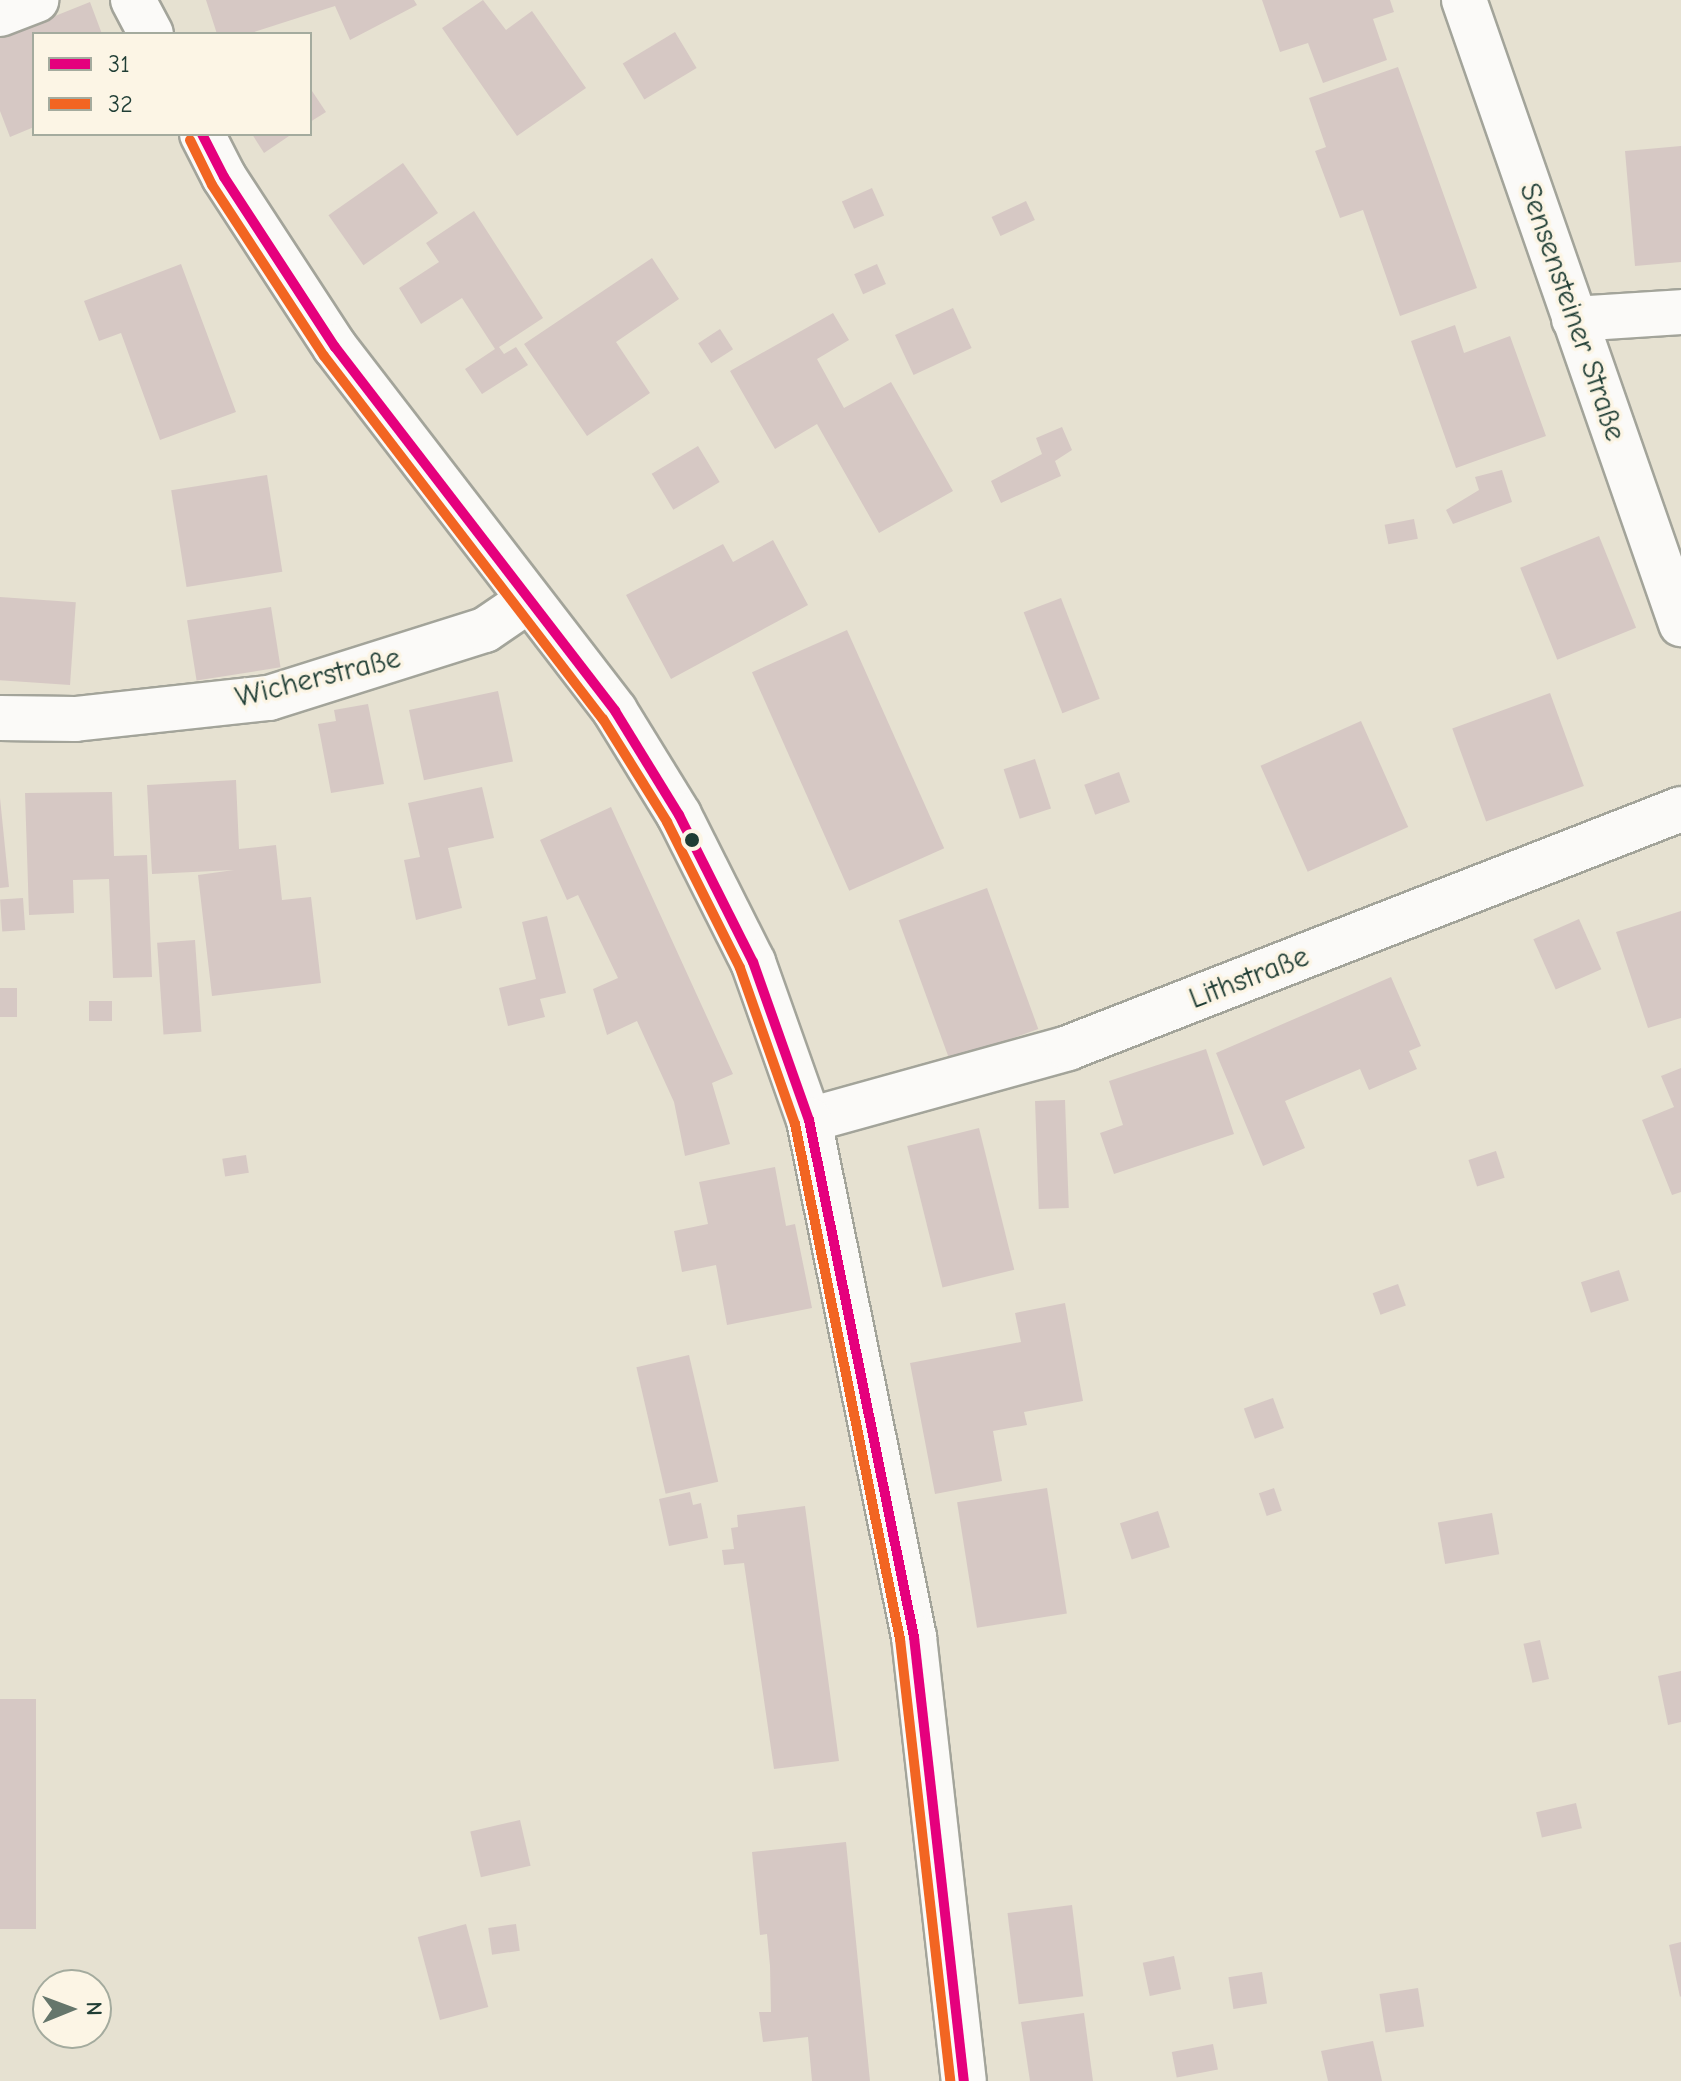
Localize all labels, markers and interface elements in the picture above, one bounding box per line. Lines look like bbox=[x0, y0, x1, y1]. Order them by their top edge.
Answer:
legend bbox=[32, 32, 312, 136]
text: 31 bbox=[108, 50, 130, 78]
text: 32 bbox=[108, 90, 133, 118]
street label: Sensensteiner Straße bbox=[1511, 178, 1633, 446]
street label: Wicherstraße bbox=[232, 640, 404, 716]
unlabelled marker bbox=[684, 832, 700, 848]
street label: Lithstraße bbox=[1184, 939, 1314, 1017]
north arrow bbox=[32, 1969, 112, 2049]
text: N bbox=[81, 2001, 107, 2016]

